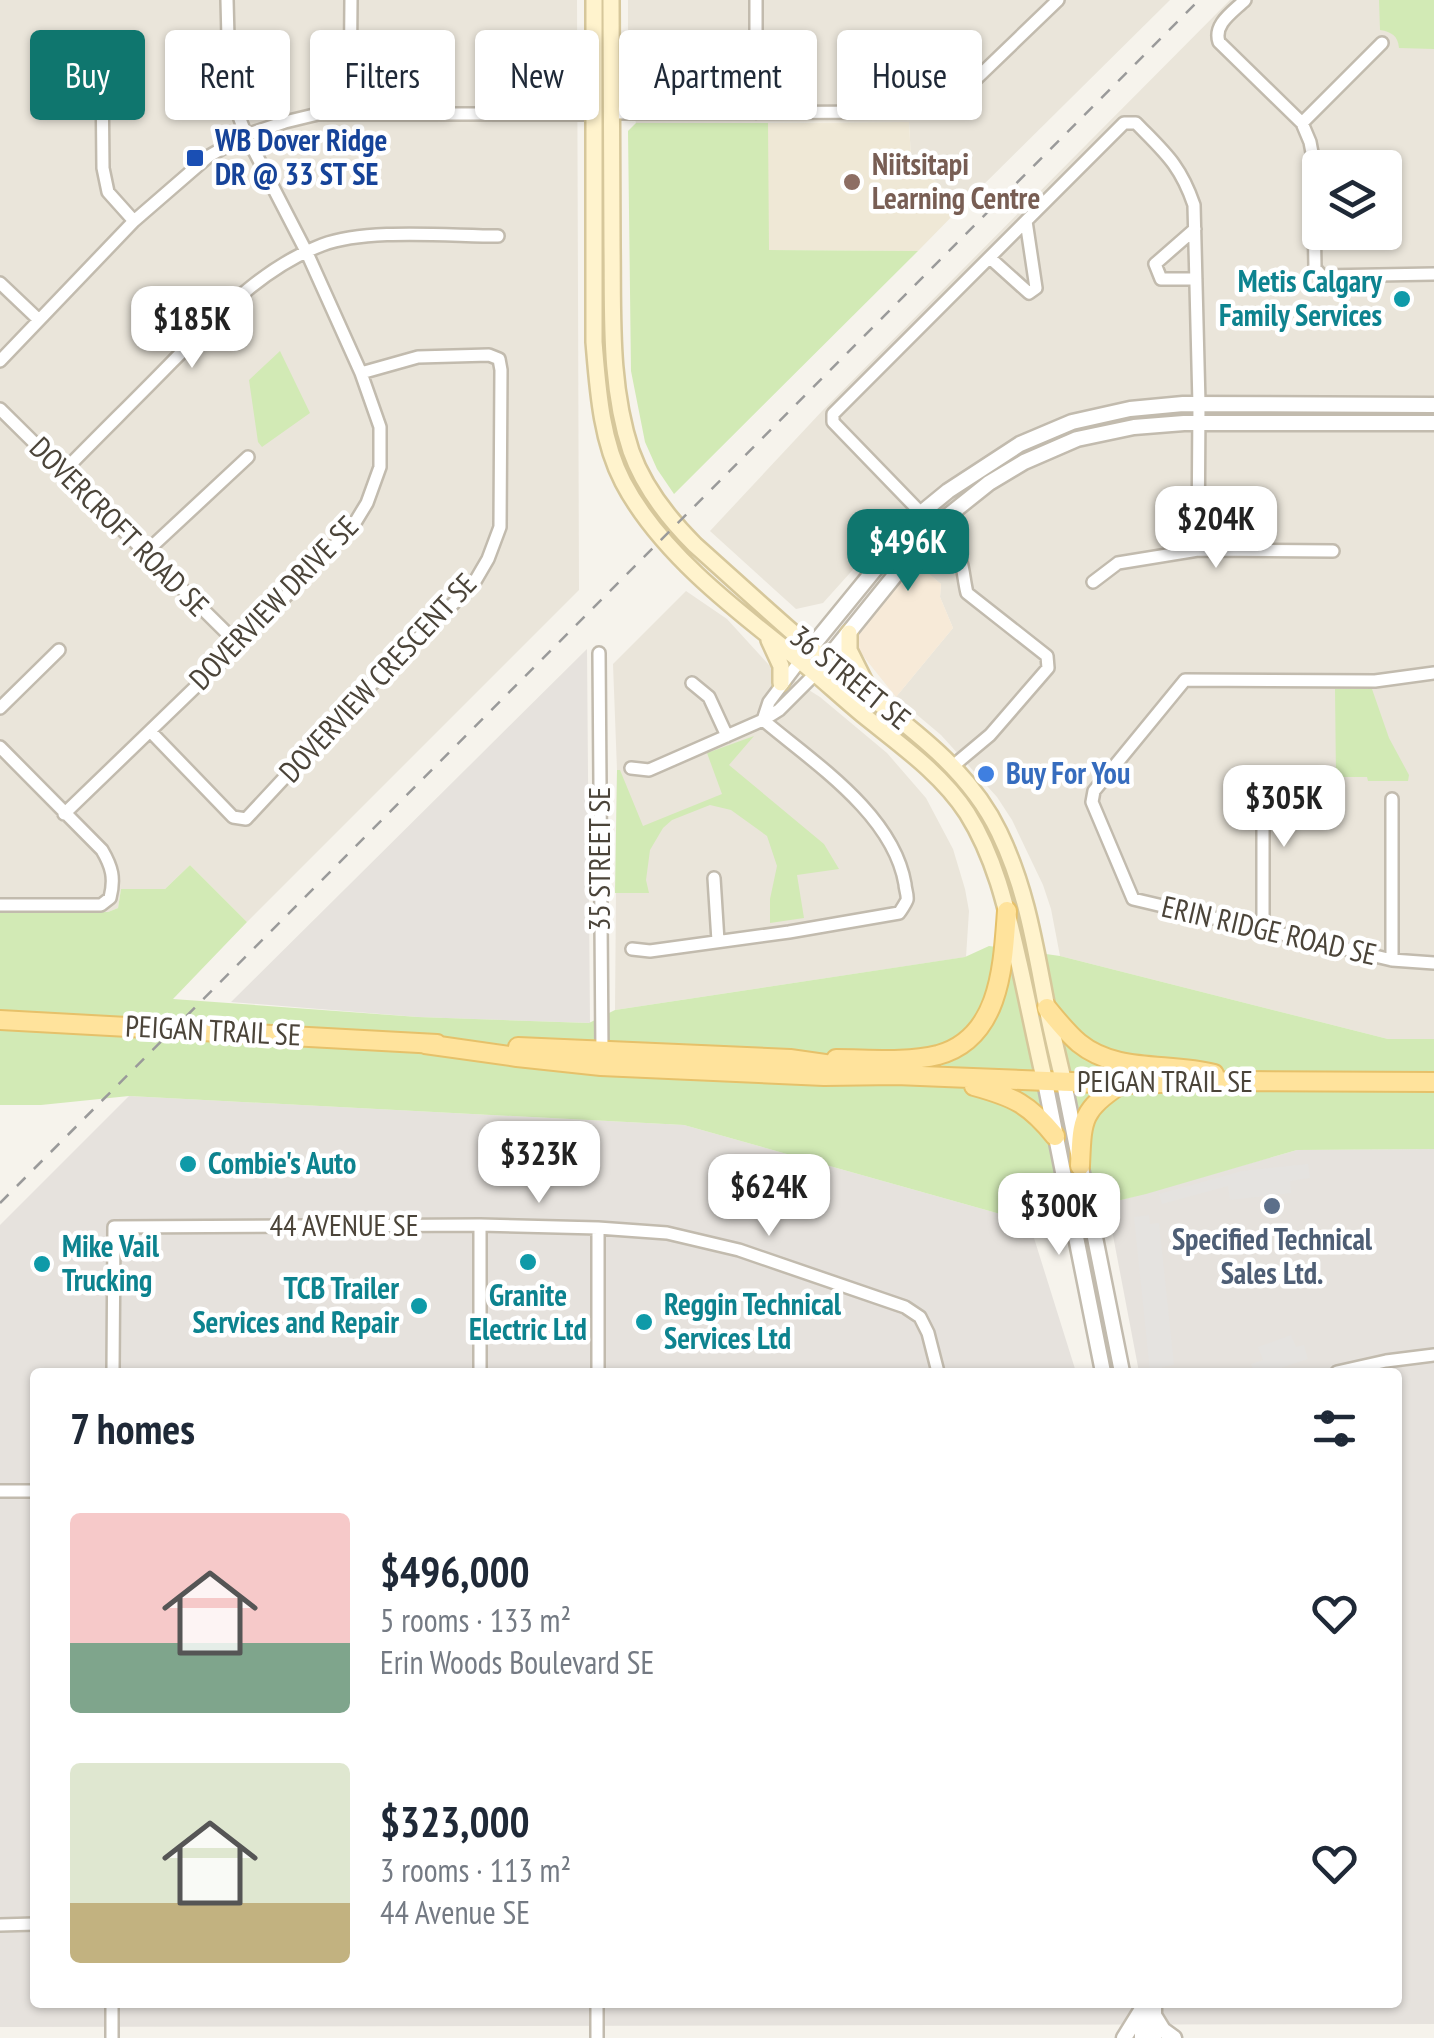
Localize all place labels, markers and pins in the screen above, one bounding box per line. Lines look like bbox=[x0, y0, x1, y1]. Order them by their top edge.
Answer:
place label: WB Dover Ridge DR @ 33 ST SE bbox=[214, 120, 387, 193]
place label: Niitsitapi Learning Centre bbox=[872, 144, 1040, 217]
marker: WB Dover Ridge DR @ 33 ST SE bbox=[184, 147, 206, 169]
marker: Niitsitapi Learning Centre bbox=[841, 171, 863, 193]
place label: Metis Calgary Family Services bbox=[1219, 261, 1383, 334]
pin: $185K bbox=[122, 286, 262, 371]
marker: Metis Calgary Family Services bbox=[1391, 288, 1413, 310]
pin: $204K bbox=[1146, 486, 1286, 571]
pin: $496K bbox=[838, 509, 978, 594]
place label: Buy For You bbox=[1006, 753, 1130, 792]
marker: Buy For You bbox=[975, 763, 997, 785]
pin: $305K bbox=[1214, 765, 1354, 850]
pin: $323K bbox=[469, 1121, 609, 1206]
place label: Combie's Auto bbox=[208, 1143, 356, 1182]
marker: Combie's Auto bbox=[177, 1153, 199, 1175]
pin: $624K bbox=[699, 1154, 839, 1239]
pin: $300K bbox=[989, 1173, 1129, 1258]
marker: Specified Technical Sales Ltd. bbox=[1261, 1195, 1283, 1217]
place label: Specified Technical Sales Ltd. bbox=[1172, 1219, 1373, 1292]
place label: Mike Vail Trucking bbox=[62, 1226, 160, 1299]
marker: Granite Electric Ltd bbox=[517, 1251, 539, 1273]
marker: Mike Vail Trucking bbox=[31, 1253, 53, 1275]
place label: TCB Trailer Services and Repair bbox=[192, 1268, 399, 1341]
place label: Granite Electric Ltd bbox=[469, 1275, 587, 1348]
place label: Reggin Technical Services Ltd bbox=[664, 1284, 842, 1357]
marker: TCB Trailer Services and Repair bbox=[408, 1295, 430, 1317]
marker: Reggin Technical Services Ltd bbox=[633, 1311, 655, 1333]

